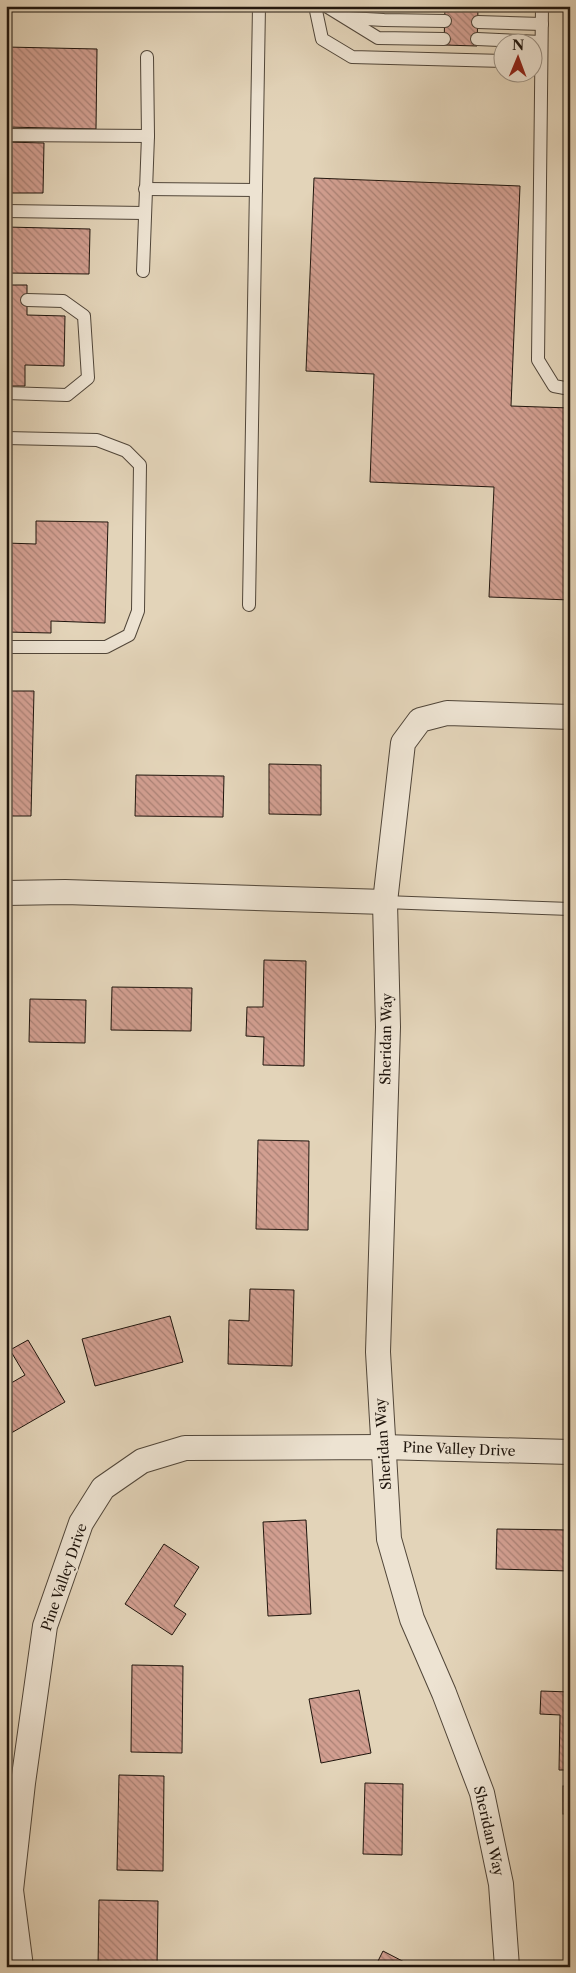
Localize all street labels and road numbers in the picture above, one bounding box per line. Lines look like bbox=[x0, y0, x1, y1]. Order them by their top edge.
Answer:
street label: Sheridan Way bbox=[376, 993, 396, 1085]
street label: Sheridan Way bbox=[371, 1397, 395, 1490]
street label: Pine Valley Drive bbox=[402, 1438, 516, 1460]
street label: Pine Valley Drive bbox=[37, 1521, 91, 1633]
street label: Sheridan Way bbox=[470, 1784, 508, 1878]

